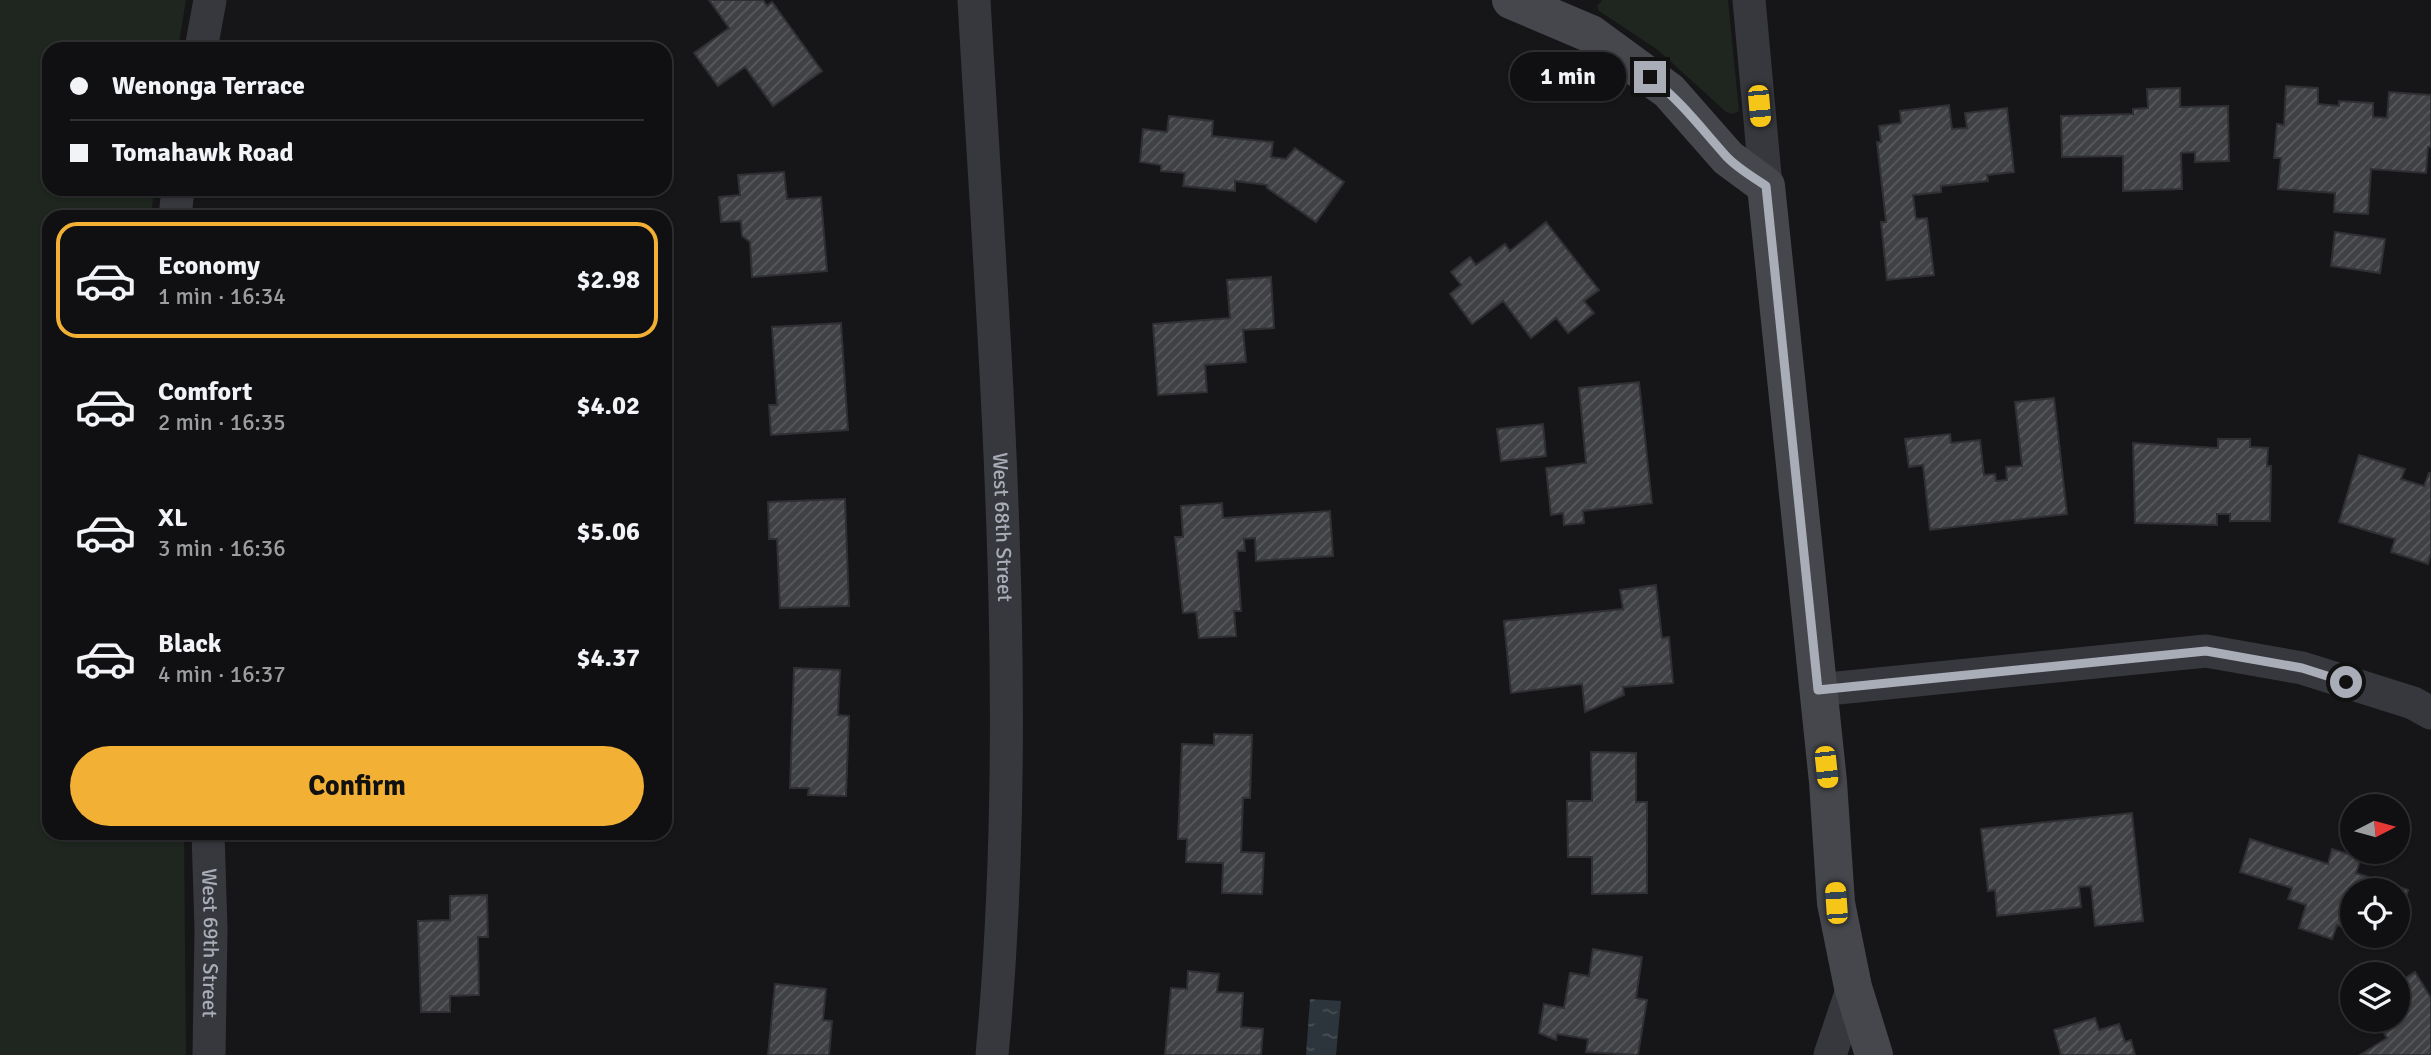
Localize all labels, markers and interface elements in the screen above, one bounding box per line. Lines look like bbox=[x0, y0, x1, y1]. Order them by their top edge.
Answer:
callout: 1 min bbox=[1510, 52, 1626, 102]
route end bbox=[1634, 61, 1666, 93]
text: 1 min bbox=[1540, 62, 1596, 91]
text: Wenonga Terrace bbox=[112, 70, 305, 102]
car bbox=[1747, 84, 1772, 128]
text: Tomahawk Road bbox=[112, 137, 294, 169]
icon: car bbox=[74, 249, 137, 312]
text: Economy bbox=[158, 250, 260, 282]
text: $2.98 bbox=[576, 264, 640, 296]
text: 1 min · 16:34 bbox=[158, 282, 286, 311]
icon: car bbox=[74, 375, 137, 438]
text: Comfort bbox=[158, 376, 252, 408]
text: $4.02 bbox=[576, 390, 640, 422]
text: 2 min · 16:35 bbox=[158, 408, 286, 437]
street label: West 68th Street bbox=[987, 452, 1018, 602]
icon: car bbox=[74, 501, 137, 564]
text: XL bbox=[158, 502, 188, 534]
text: $5.06 bbox=[576, 516, 640, 548]
text: 3 min · 16:36 bbox=[158, 534, 286, 563]
icon: car bbox=[74, 627, 137, 690]
text: Black bbox=[158, 628, 221, 660]
text: $4.37 bbox=[576, 642, 640, 674]
text: 4 min · 16:37 bbox=[158, 660, 286, 689]
route start bbox=[2330, 666, 2362, 698]
car bbox=[1814, 745, 1839, 789]
button: Confirm bbox=[70, 746, 644, 826]
north arrow bbox=[2340, 794, 2410, 864]
map controls bbox=[2340, 794, 2410, 1032]
street label: West 69th Street bbox=[196, 868, 224, 1018]
button: locate bbox=[2340, 878, 2410, 948]
car bbox=[1825, 881, 1848, 925]
button: layers bbox=[2340, 962, 2410, 1032]

